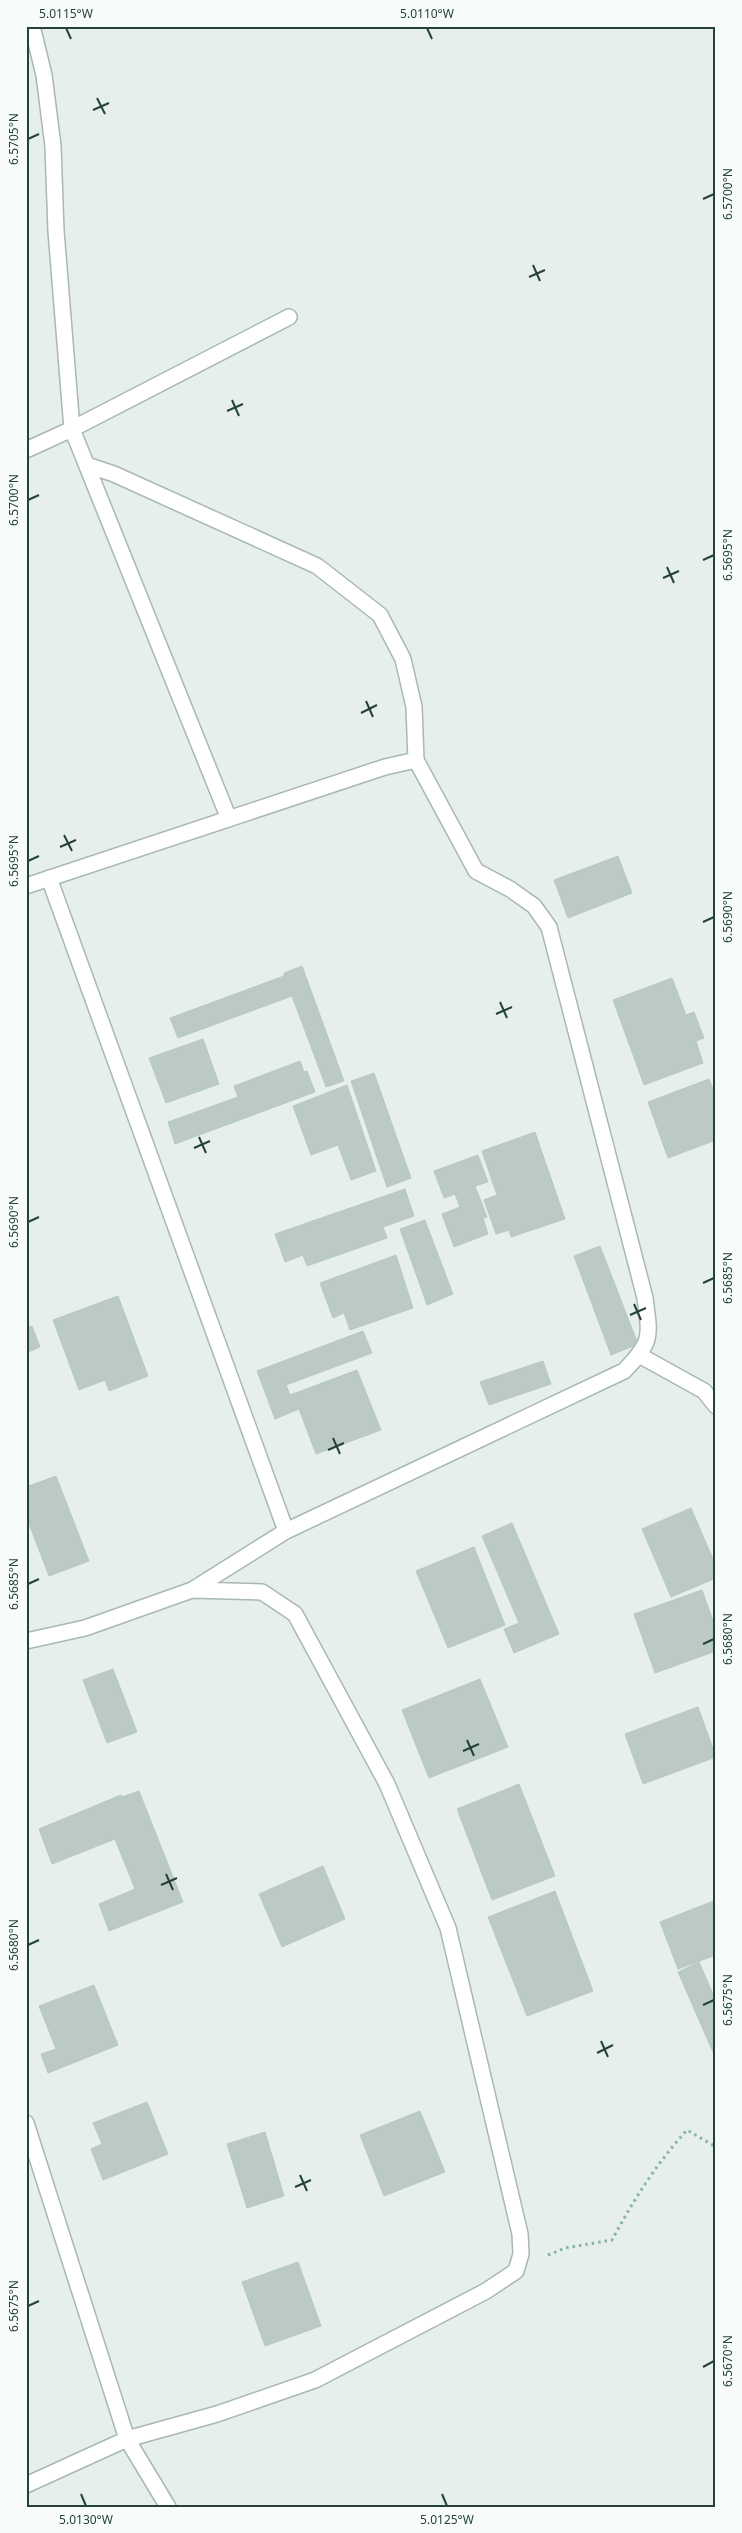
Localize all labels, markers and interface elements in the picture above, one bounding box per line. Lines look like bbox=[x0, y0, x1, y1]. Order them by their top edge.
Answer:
text: 5.0115°W bbox=[39, 5, 93, 22]
text: 5.0110°W bbox=[400, 5, 454, 22]
text: 6.5705°N bbox=[5, 113, 22, 165]
text: 6.5700°N bbox=[719, 168, 736, 220]
text: 6.5700°N bbox=[5, 474, 22, 526]
text: 6.5695°N bbox=[719, 529, 736, 581]
text: 6.5695°N bbox=[5, 835, 22, 887]
text: 6.5690°N bbox=[719, 891, 736, 943]
text: 6.5690°N bbox=[5, 1196, 22, 1248]
text: 6.5685°N bbox=[719, 1252, 736, 1304]
text: 6.5685°N bbox=[5, 1558, 22, 1610]
text: 6.5680°N bbox=[719, 1613, 736, 1665]
text: 6.5680°N bbox=[5, 1919, 22, 1971]
text: 6.5675°N bbox=[719, 1974, 736, 2026]
text: 6.5675°N bbox=[5, 2280, 22, 2332]
text: 6.5670°N bbox=[719, 2335, 736, 2387]
text: 5.0130°W bbox=[59, 2511, 113, 2528]
text: 5.0125°W bbox=[420, 2511, 474, 2528]

